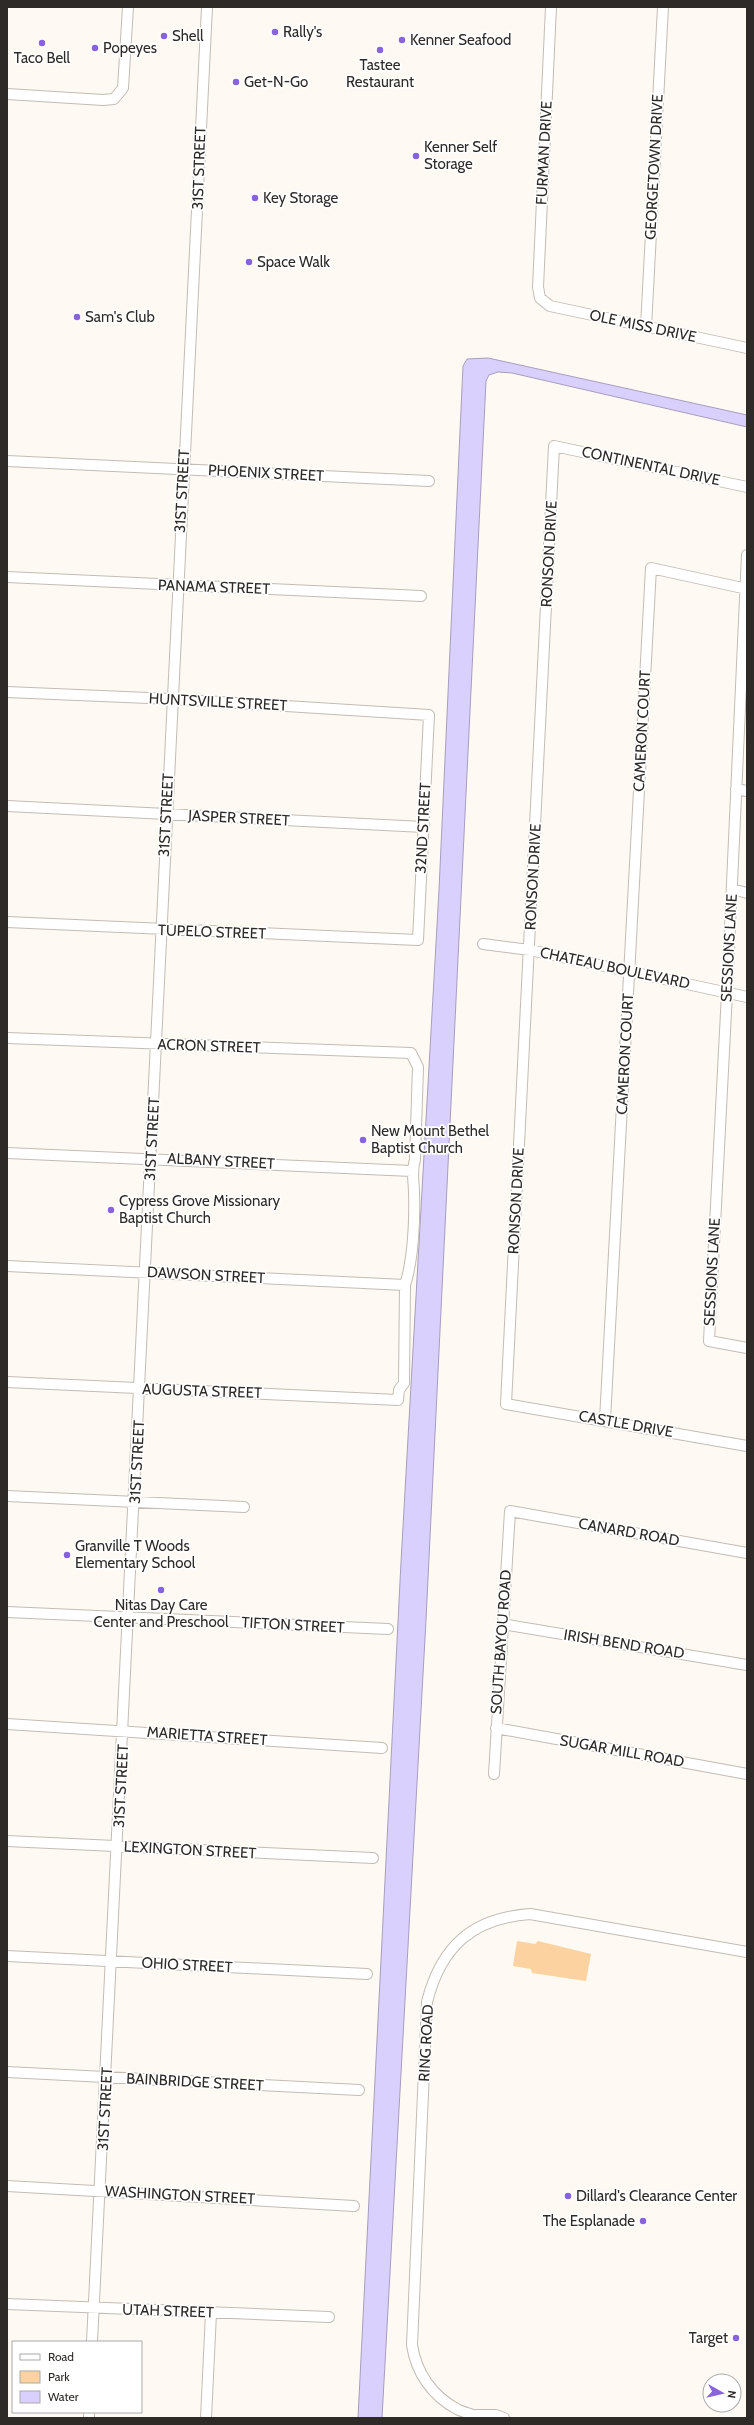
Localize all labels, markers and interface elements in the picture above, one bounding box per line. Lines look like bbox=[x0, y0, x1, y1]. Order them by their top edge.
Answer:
place label: Rally's bbox=[283, 23, 322, 41]
place label: Shell bbox=[172, 27, 204, 45]
marker: Rally's bbox=[270, 27, 280, 37]
marker: Shell bbox=[159, 31, 169, 41]
place label: Kenner Seafood bbox=[410, 31, 511, 49]
marker: Kenner Seafood bbox=[397, 35, 407, 45]
marker: Taco Bell bbox=[37, 38, 47, 48]
place label: Popeyes bbox=[103, 39, 157, 57]
marker: Popeyes bbox=[90, 43, 100, 53]
marker: Tastee Restaurant bbox=[375, 45, 385, 55]
place label: Taco Bell bbox=[14, 49, 71, 67]
place label: Tastee Restaurant bbox=[346, 56, 414, 91]
place label: Get-N-Go bbox=[244, 73, 308, 91]
marker: Get-N-Go bbox=[231, 77, 241, 87]
street label: GEORGETOWN DRIVE bbox=[641, 94, 667, 240]
street label: FURMAN DRIVE bbox=[532, 100, 556, 206]
street label: 31ST STREET bbox=[189, 126, 209, 210]
place label: Kenner Self Storage bbox=[424, 138, 497, 173]
marker: Kenner Self Storage bbox=[411, 151, 421, 161]
place label: Key Storage bbox=[263, 189, 339, 207]
marker: Key Storage bbox=[250, 193, 260, 203]
place label: Space Walk bbox=[257, 253, 330, 271]
marker: Space Walk bbox=[244, 257, 254, 267]
street label: OLE MISS DRIVE bbox=[588, 306, 698, 346]
place label: Sam's Club bbox=[85, 308, 155, 326]
marker: Sam's Club bbox=[72, 312, 82, 322]
street label: CONTINENTAL DRIVE bbox=[580, 443, 722, 489]
street label: 31ST STREET bbox=[171, 449, 193, 533]
street label: PHOENIX STREET bbox=[208, 461, 324, 485]
street label: RONSON DRIVE bbox=[537, 500, 561, 608]
street label: PANAMA STREET bbox=[158, 576, 270, 598]
street label: CAMERON COURT bbox=[630, 670, 654, 792]
street label: HUNTSVILLE STREET bbox=[148, 689, 288, 715]
street label: 31ST STREET bbox=[155, 773, 177, 857]
street label: 32ND STREET bbox=[412, 782, 434, 874]
street label: JASPER STREET bbox=[187, 806, 290, 830]
street label: RONSON DRIVE bbox=[521, 823, 545, 931]
street label: SESSIONS LANE bbox=[717, 893, 741, 1003]
street label: TUPELO STREET bbox=[158, 921, 266, 943]
street label: CHATEAU BOULEVARD bbox=[538, 943, 692, 993]
street label: CAMERON COURT bbox=[613, 993, 637, 1115]
street label: ACRON STREET bbox=[157, 1035, 261, 1057]
street label: 31ST STREET bbox=[141, 1097, 163, 1181]
place label: New Mount Bethel Baptist Church bbox=[371, 1122, 490, 1157]
marker: New Mount Bethel Baptist Church bbox=[358, 1135, 368, 1145]
street label: RONSON DRIVE bbox=[504, 1147, 528, 1255]
street label: ALBANY STREET bbox=[167, 1149, 275, 1173]
place label: Cypress Grove Missionary Baptist Church bbox=[119, 1192, 280, 1227]
marker: Cypress Grove Missionary Baptist Church bbox=[106, 1205, 116, 1215]
street label: SESSIONS LANE bbox=[700, 1217, 724, 1327]
street label: DAWSON STREET bbox=[146, 1263, 266, 1287]
street label: AUGUSTA STREET bbox=[142, 1380, 262, 1402]
street label: CASTLE DRIVE bbox=[577, 1407, 675, 1441]
street label: 31ST STREET bbox=[126, 1420, 148, 1504]
street label: CANARD ROAD bbox=[577, 1514, 681, 1550]
place label: Granville T Woods Elementary School bbox=[75, 1537, 196, 1572]
marker: Granville T Woods Elementary School bbox=[62, 1550, 72, 1560]
street label: SOUTH BAYOU ROAD bbox=[487, 1569, 515, 1715]
marker: Nitas Day Care Center and Preschool bbox=[156, 1585, 166, 1595]
place label: Nitas Day Care Center and Preschool bbox=[94, 1596, 229, 1631]
street label: TIFTON STREET bbox=[241, 1613, 345, 1637]
street label: IRISH BEND ROAD bbox=[562, 1626, 686, 1662]
street label: MARIETTA STREET bbox=[146, 1723, 268, 1749]
street label: SUGAR MILL ROAD bbox=[558, 1731, 686, 1771]
street label: 31ST STREET bbox=[110, 1744, 132, 1828]
street label: LEXINGTON STREET bbox=[123, 1838, 257, 1862]
street label: OHIO STREET bbox=[141, 1954, 233, 1976]
street label: RING ROAD bbox=[415, 2004, 437, 2082]
street label: 31ST STREET bbox=[94, 2067, 116, 2151]
street label: BAINBRIDGE STREET bbox=[126, 2069, 264, 2095]
street label: WASHINGTON STREET bbox=[105, 2182, 255, 2208]
place label: Dillard's Clearance Center bbox=[576, 2187, 737, 2205]
marker: Dillard's Clearance Center bbox=[563, 2191, 573, 2201]
place label: The Esplanade bbox=[543, 2212, 635, 2230]
marker: The Esplanade bbox=[638, 2216, 648, 2226]
street label: UTAH STREET bbox=[122, 2300, 214, 2322]
place label: Target bbox=[689, 2329, 728, 2347]
marker: Target bbox=[731, 2333, 741, 2343]
legend bbox=[12, 2341, 142, 2413]
text: Road bbox=[48, 2349, 74, 2364]
text: Park bbox=[48, 2369, 70, 2384]
north arrow bbox=[702, 2373, 742, 2413]
text: Water bbox=[48, 2389, 79, 2404]
text: N bbox=[724, 2390, 739, 2399]

